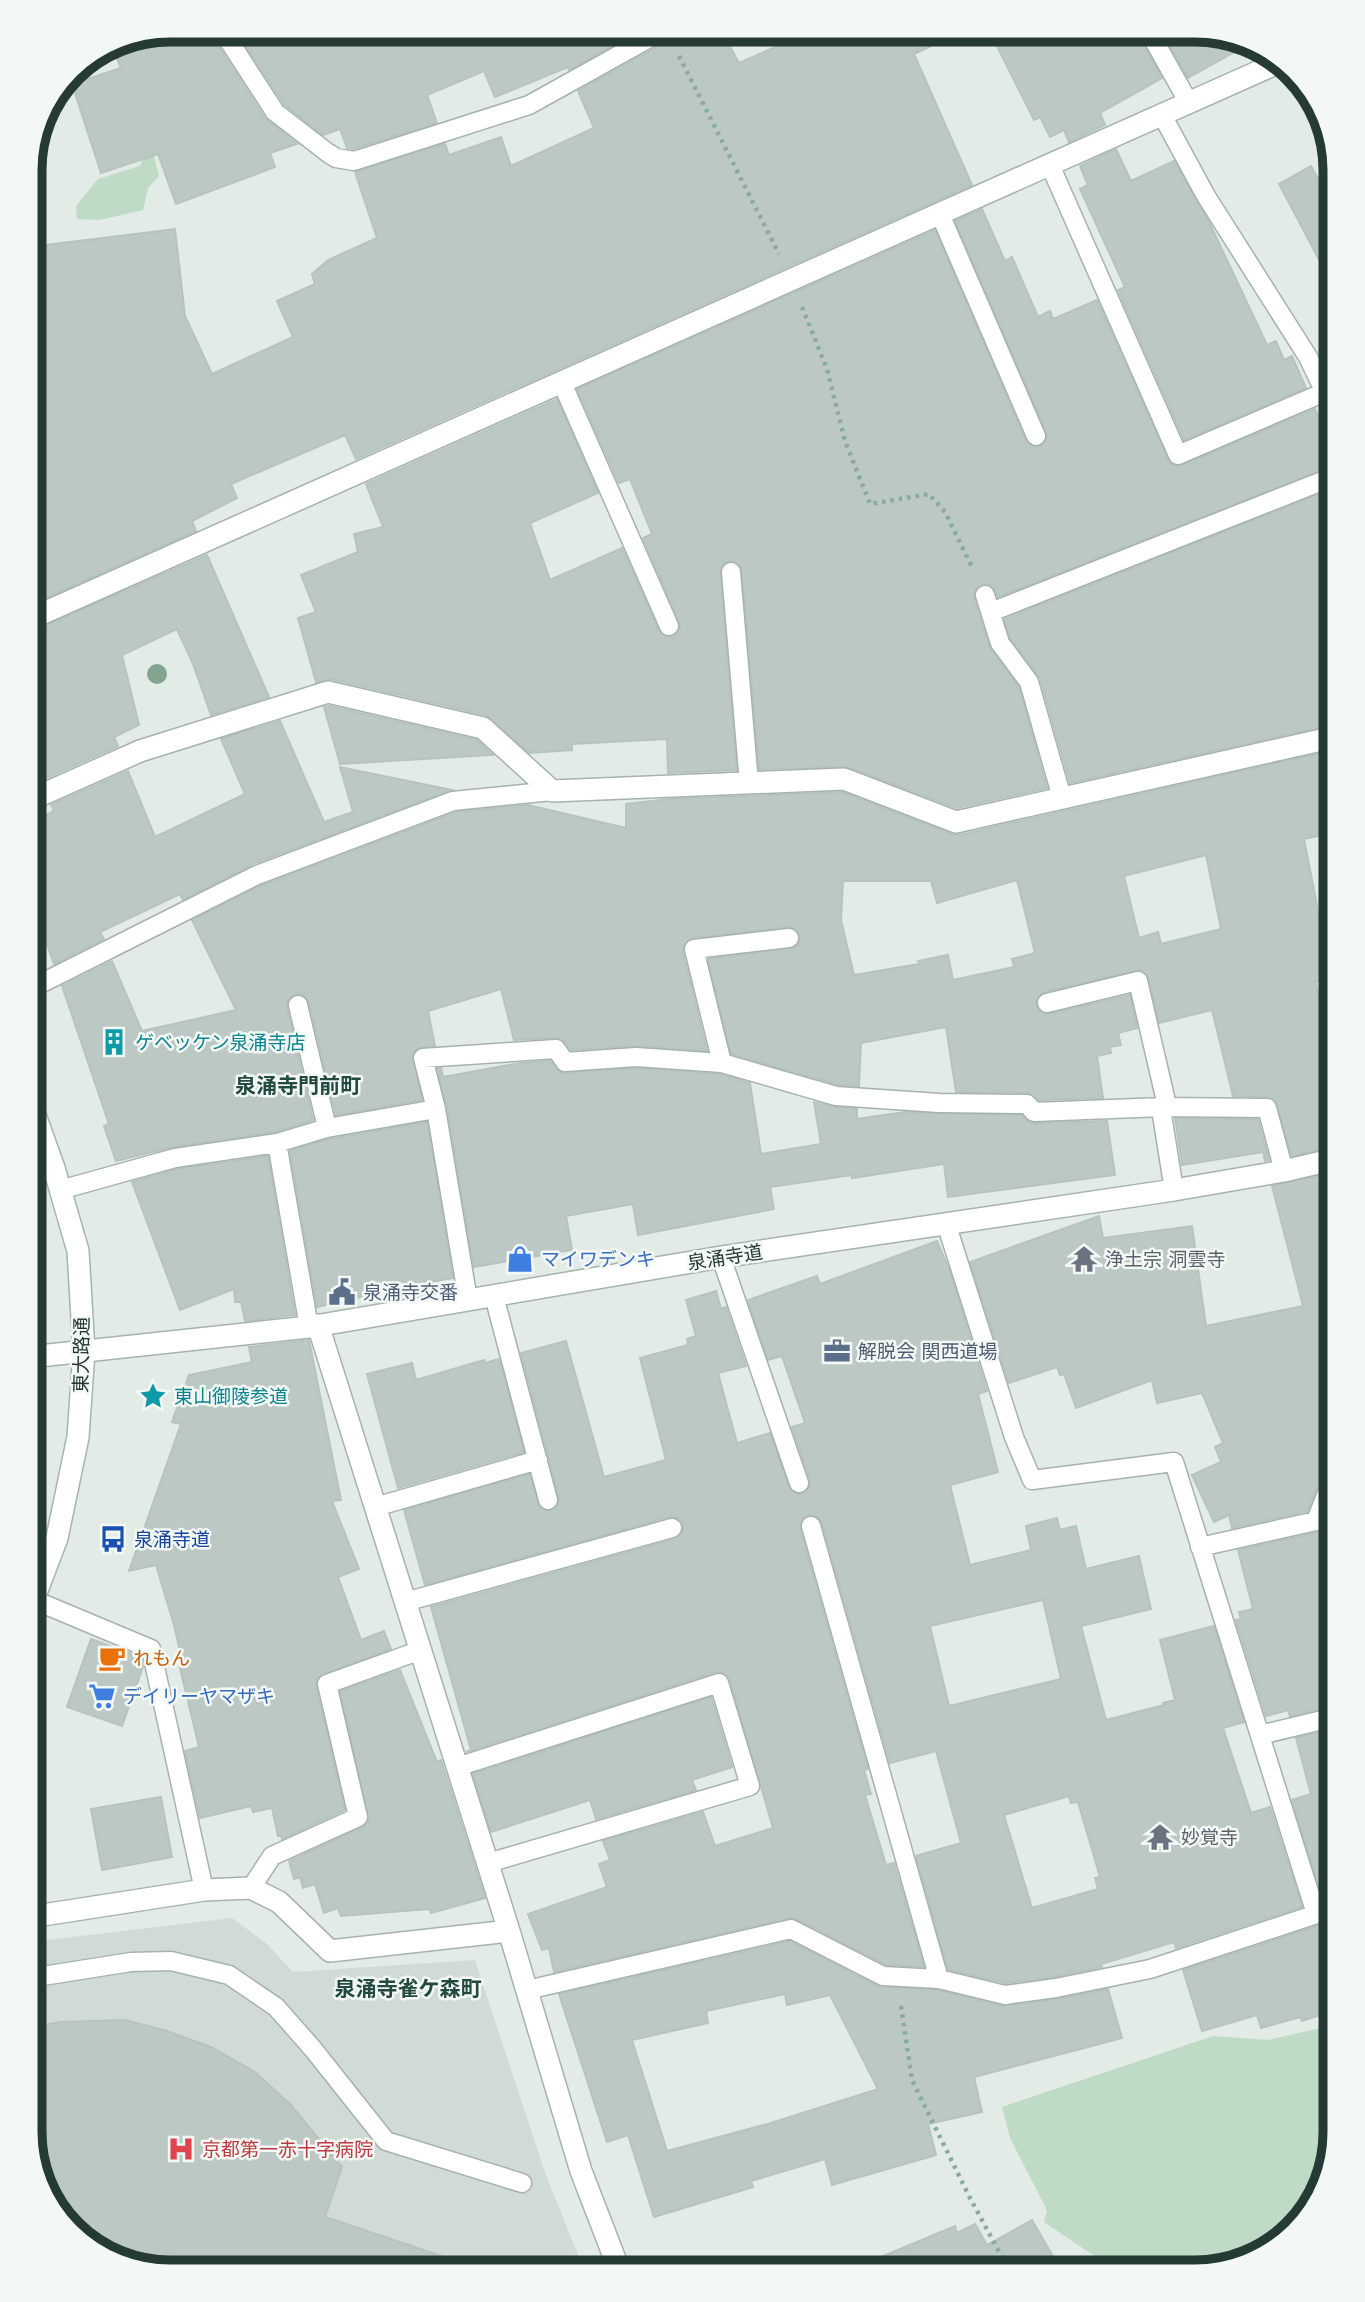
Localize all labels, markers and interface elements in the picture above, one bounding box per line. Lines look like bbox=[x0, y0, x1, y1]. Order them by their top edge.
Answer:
building icon: ゲベッケン泉涌寺店 bbox=[99, 1027, 129, 1057]
place label: ゲベッケン泉涌寺店 bbox=[135, 1031, 305, 1054]
district label: 泉涌寺門前町 bbox=[235, 1073, 361, 1098]
street label: 泉涌寺道 bbox=[686, 1240, 764, 1275]
shop icon: マイワデンキ bbox=[505, 1244, 535, 1274]
temple icon: 浄土宗 洞雲寺 bbox=[1069, 1244, 1099, 1274]
place label: マイワデンキ bbox=[541, 1248, 655, 1271]
place label: 浄土宗 洞雲寺 bbox=[1105, 1248, 1225, 1271]
public building icon: 泉涌寺交番 bbox=[327, 1277, 357, 1307]
place label: 泉涌寺交番 bbox=[363, 1281, 458, 1304]
street label: 東大路通 bbox=[69, 1317, 94, 1393]
office icon: 解脱会 関西道場 bbox=[822, 1336, 852, 1366]
place label: 解脱会 関西道場 bbox=[858, 1340, 997, 1363]
place icon: 東山御陵参道 bbox=[138, 1381, 168, 1411]
place label: 東山御陵参道 bbox=[174, 1385, 288, 1408]
bus stop icon: 泉涌寺道 bbox=[98, 1524, 128, 1554]
place label: 泉涌寺道 bbox=[134, 1528, 210, 1551]
cafe icon: れもん bbox=[97, 1643, 127, 1673]
place label: れもん bbox=[133, 1647, 190, 1670]
supermarket icon: デイリーヤマザキ bbox=[87, 1681, 117, 1711]
place label: デイリーヤマザキ bbox=[123, 1685, 275, 1708]
temple icon: 妙覚寺 bbox=[1145, 1822, 1175, 1852]
place label: 妙覚寺 bbox=[1181, 1826, 1238, 1849]
district label: 泉涌寺雀ケ森町 bbox=[335, 1976, 482, 2001]
hospital icon: 京都第一赤十字病院 bbox=[166, 2134, 196, 2164]
place label: 京都第一赤十字病院 bbox=[202, 2138, 373, 2161]

